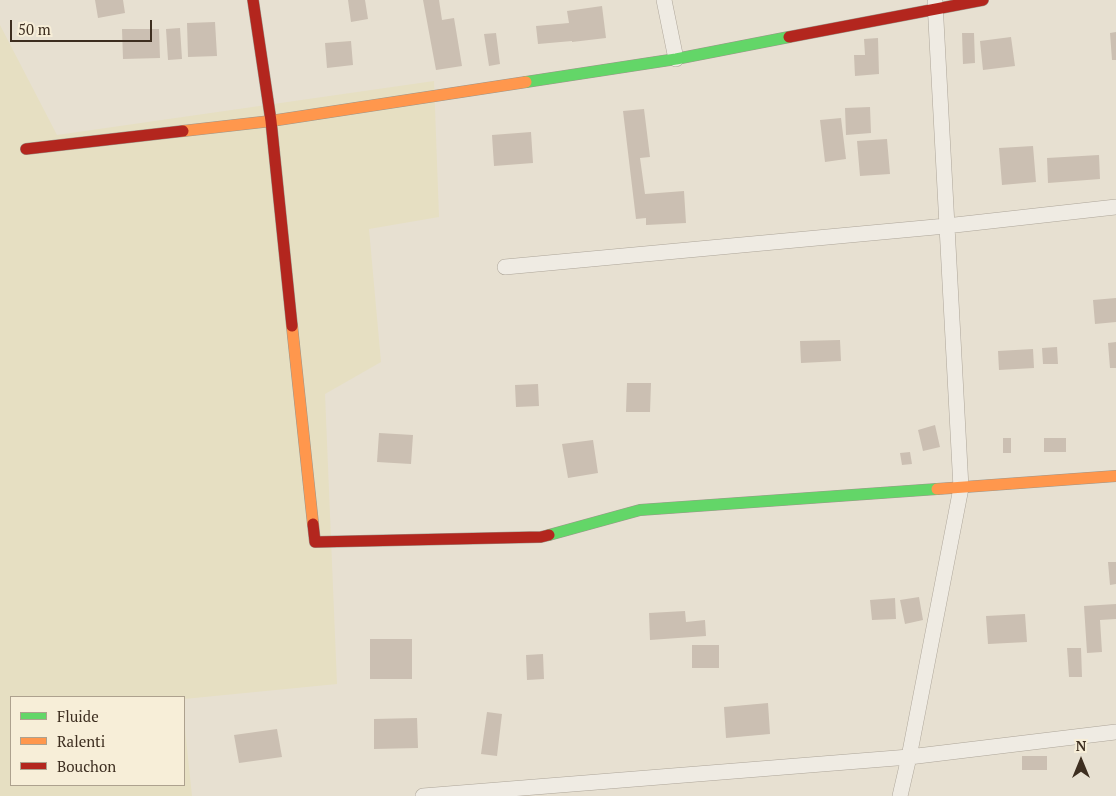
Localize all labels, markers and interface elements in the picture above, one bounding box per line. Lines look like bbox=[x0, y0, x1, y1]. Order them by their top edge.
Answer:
scale bar bbox=[12, 10, 155, 42]
text: 50 m bbox=[18, 19, 51, 39]
legend bbox=[10, 696, 185, 786]
text: Fluide bbox=[57, 706, 99, 726]
text: Ralenti bbox=[57, 731, 105, 751]
north arrow bbox=[1056, 736, 1106, 786]
text: N bbox=[1076, 736, 1086, 755]
text: Bouchon bbox=[57, 756, 116, 776]

